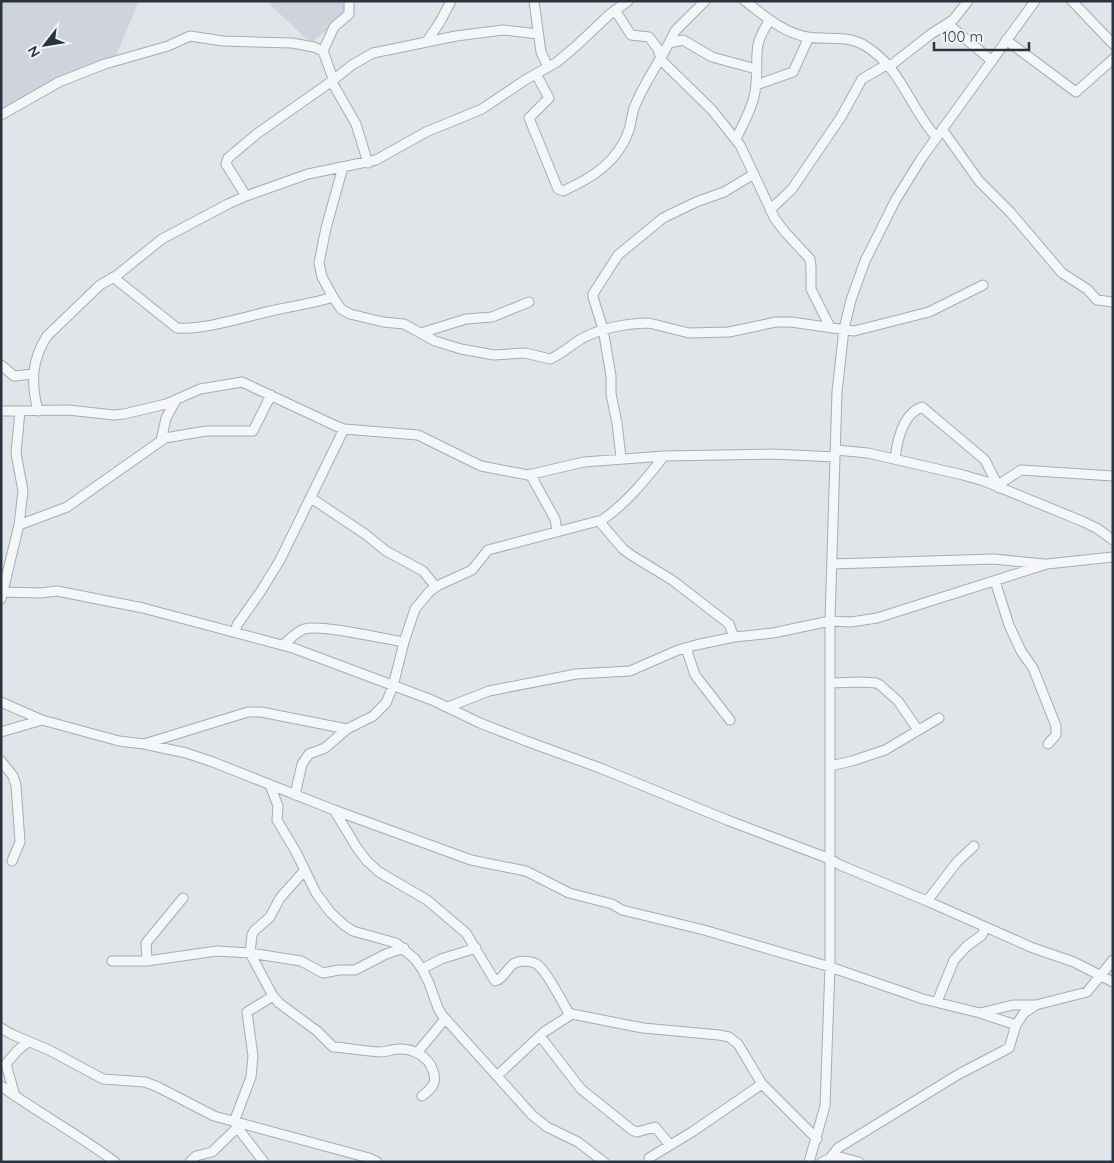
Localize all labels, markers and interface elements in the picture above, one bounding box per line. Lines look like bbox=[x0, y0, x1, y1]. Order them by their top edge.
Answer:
north arrow bbox=[20, 20, 70, 70]
scale bar bbox=[934, 20, 1029, 52]
text: 100 m bbox=[942, 27, 983, 46]
text: N bbox=[23, 43, 44, 61]

